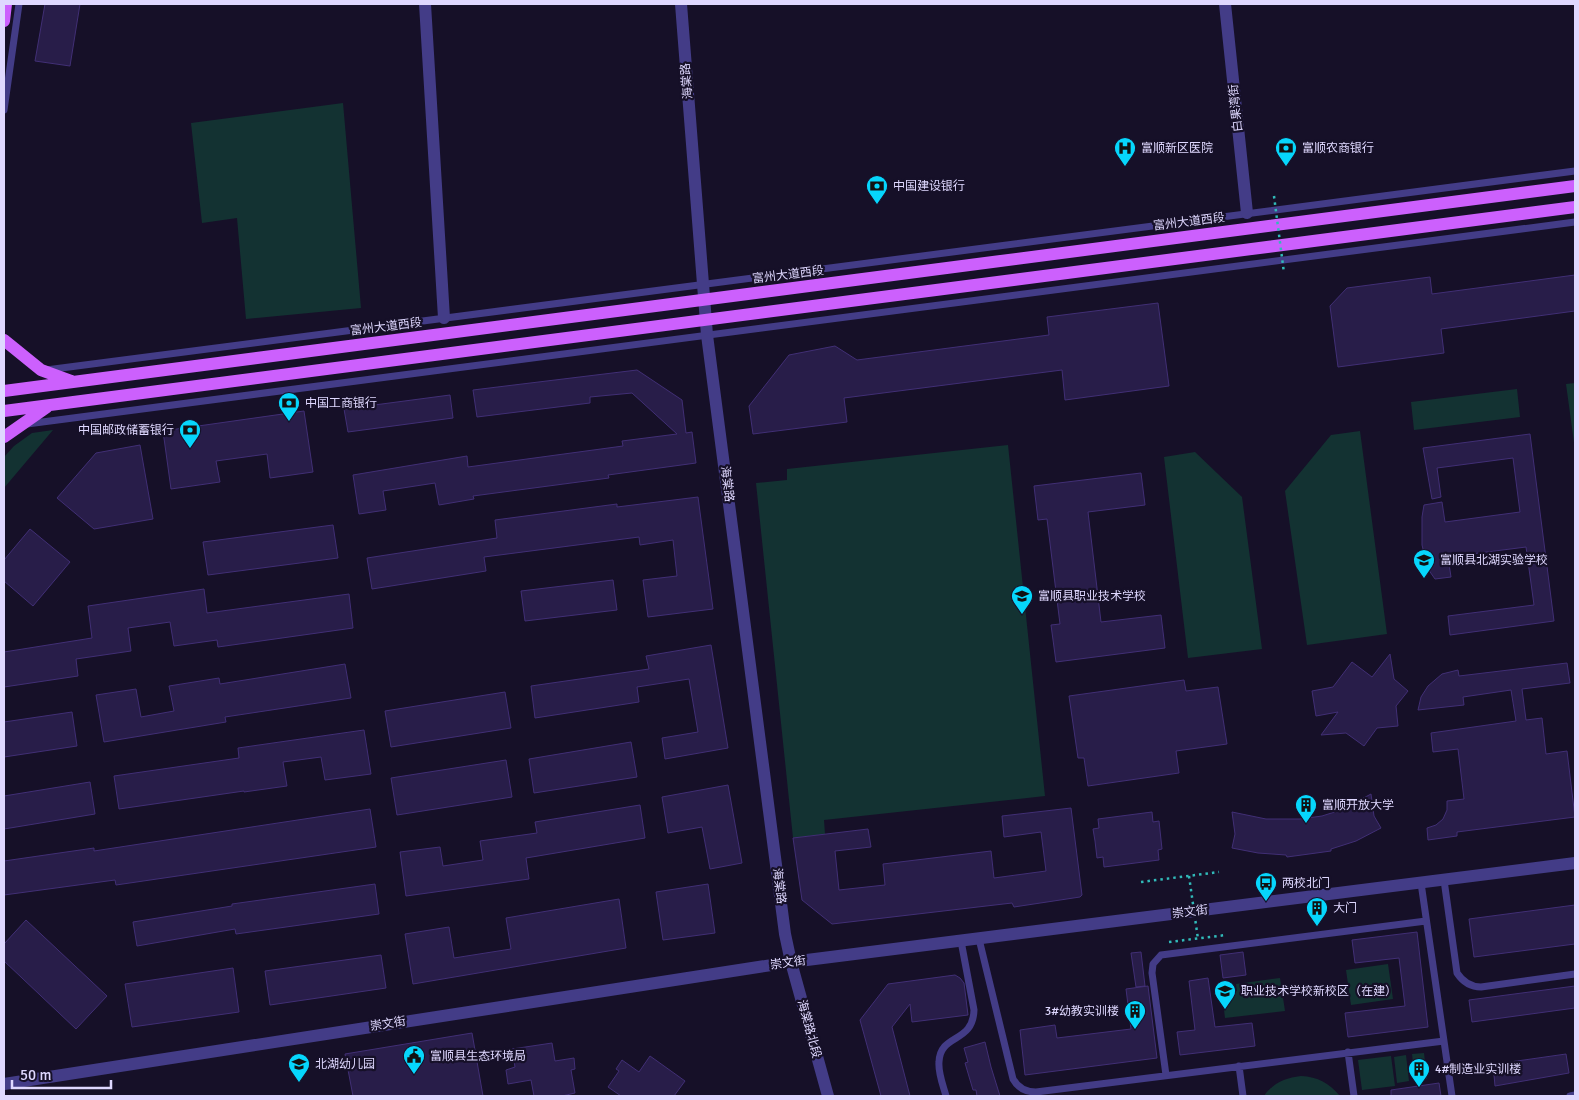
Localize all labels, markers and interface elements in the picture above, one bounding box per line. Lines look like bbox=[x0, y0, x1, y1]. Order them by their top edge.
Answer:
street label: 海棠路 bbox=[678, 62, 696, 100]
street label: 白果湾街 bbox=[1226, 83, 1246, 133]
hospital icon: 富顺新区医院 bbox=[1113, 136, 1137, 167]
bank icon: 富顺农商银行 bbox=[1274, 136, 1298, 167]
place label: 富顺新区医院 bbox=[1141, 141, 1213, 156]
place label: 富顺农商银行 bbox=[1302, 141, 1374, 156]
bank icon: 中国建设银行 bbox=[865, 174, 889, 205]
place label: 中国建设银行 bbox=[893, 179, 965, 194]
street label: 富州大道西段 bbox=[1152, 210, 1226, 234]
street label: 富州大道西段 bbox=[751, 263, 825, 287]
street label: 富州大道西段 bbox=[349, 315, 423, 339]
bank icon: 中国工商银行 bbox=[277, 391, 301, 422]
place label: 中国工商银行 bbox=[305, 396, 377, 411]
bank icon: 中国邮政储蓄银行 bbox=[178, 418, 202, 449]
place label: 中国邮政储蓄银行 bbox=[78, 423, 174, 438]
street label: 海棠路 bbox=[717, 465, 737, 503]
school or university icon: 富顺县北湖实验学校 bbox=[1412, 548, 1436, 579]
place label: 富顺县北湖实验学校 bbox=[1440, 553, 1548, 568]
school or university icon: 富顺县职业技术学校 bbox=[1010, 584, 1034, 615]
place label: 富顺县职业技术学校 bbox=[1038, 589, 1146, 604]
building icon: 富顺开放大学 bbox=[1294, 793, 1318, 824]
place label: 富顺开放大学 bbox=[1322, 798, 1394, 813]
street label: 海棠路 bbox=[769, 867, 789, 905]
bus stop icon: 两校北门 bbox=[1254, 871, 1278, 902]
place label: 两校北门 bbox=[1282, 876, 1330, 891]
building icon: 大门 bbox=[1305, 896, 1329, 927]
place label: 大门 bbox=[1333, 901, 1357, 916]
street label: 崇文街 bbox=[1171, 902, 1209, 922]
street label: 崇文街 bbox=[769, 953, 807, 973]
school or university icon: 职业技术学校新校区（在建） bbox=[1213, 979, 1237, 1010]
place label: 职业技术学校新校区（在建） bbox=[1241, 984, 1397, 999]
street label: 海棠路北段 bbox=[794, 998, 824, 1060]
building icon: 3#幼教实训楼 bbox=[1123, 999, 1147, 1030]
place label: 3#幼教实训楼 bbox=[1045, 1004, 1119, 1019]
street label: 崇文街 bbox=[369, 1014, 407, 1034]
public building icon: 富顺县生态环境局 bbox=[402, 1044, 426, 1075]
place label: 富顺县生态环境局 bbox=[430, 1049, 526, 1064]
school or university icon: 北湖幼儿园 bbox=[287, 1052, 311, 1083]
place label: 北湖幼儿园 bbox=[315, 1057, 375, 1072]
building icon: 4#制造业实训楼 bbox=[1407, 1057, 1431, 1088]
scale bar bbox=[12, 1058, 111, 1090]
place label: 4#制造业实训楼 bbox=[1435, 1062, 1521, 1077]
text: 50 m bbox=[20, 1066, 51, 1084]

